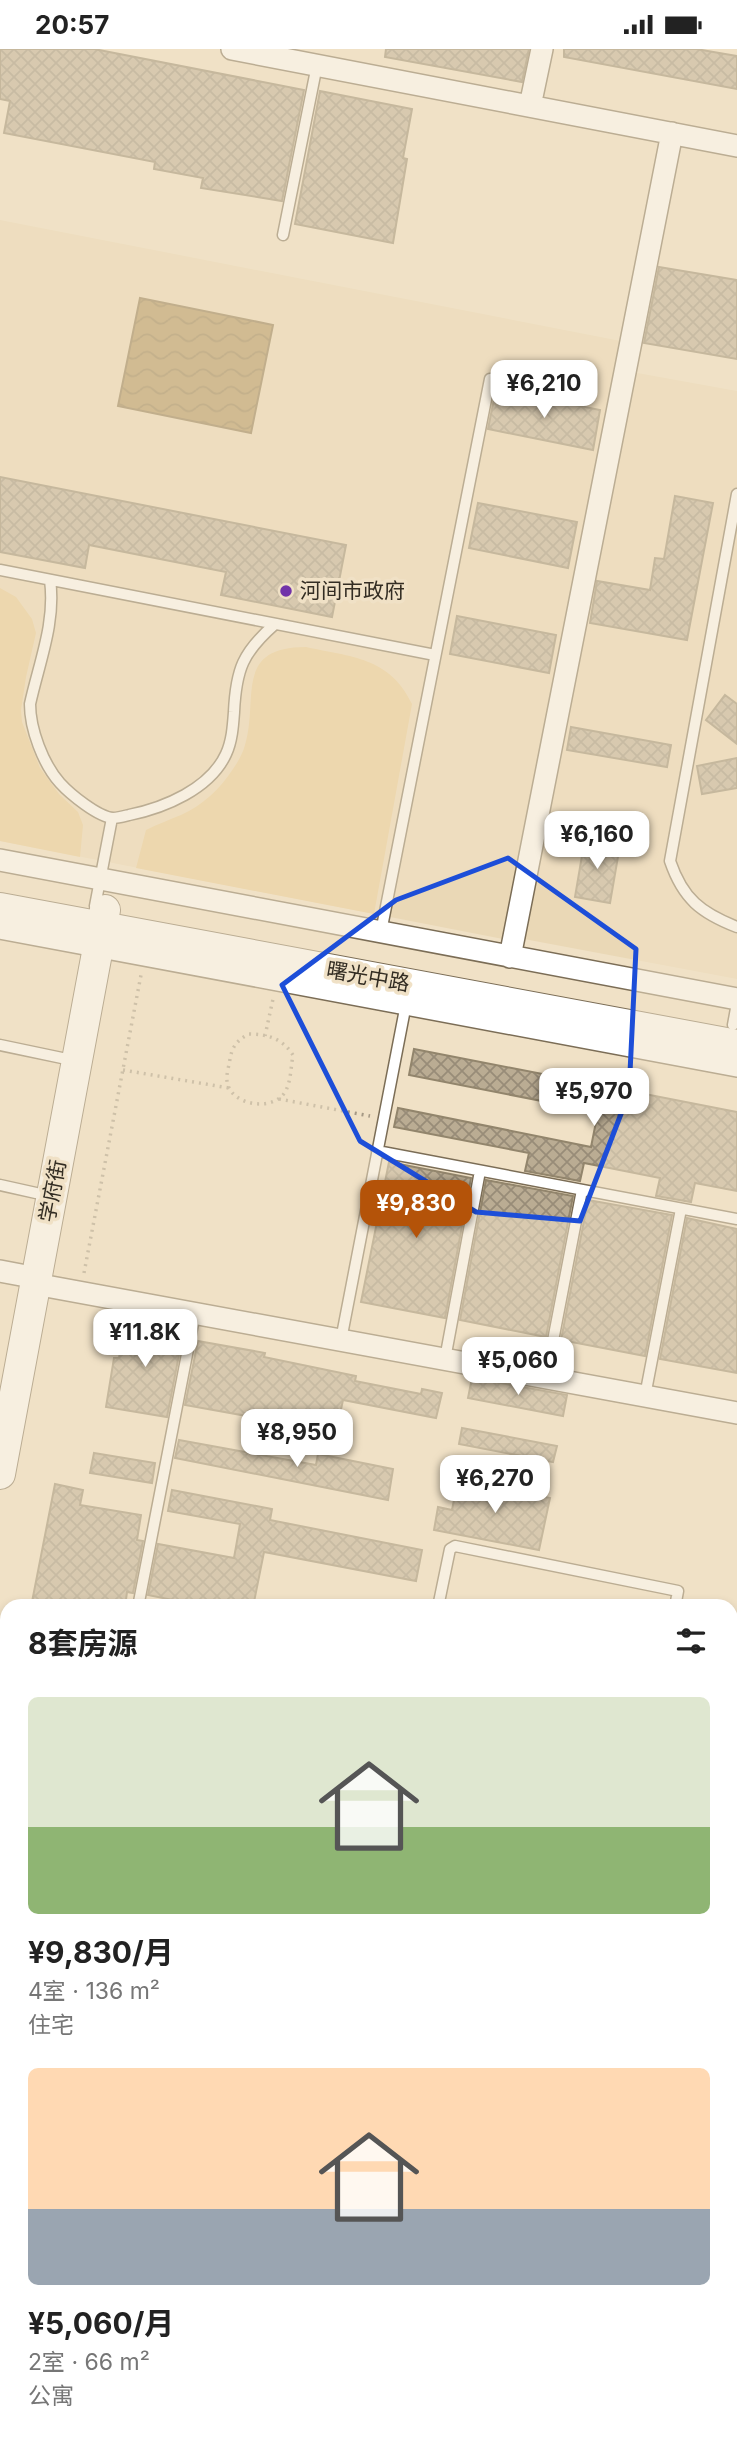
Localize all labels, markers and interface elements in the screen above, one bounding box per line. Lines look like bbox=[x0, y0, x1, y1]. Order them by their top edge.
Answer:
text: 20:57 bbox=[35, 9, 109, 40]
pin: ¥6,210 bbox=[487, 361, 601, 420]
text: ¥6,210 bbox=[507, 369, 581, 397]
place label: 河间市政府 bbox=[300, 578, 405, 603]
marker: 河间市政府 bbox=[278, 583, 294, 599]
pin: ¥6,160 bbox=[540, 811, 654, 871]
text: ¥6,160 bbox=[560, 820, 634, 848]
street label: 曙光中路 bbox=[325, 957, 412, 996]
pin: ¥5,970 bbox=[537, 1069, 651, 1128]
text: ¥5,970 bbox=[555, 1077, 633, 1105]
street label: 学府街 bbox=[34, 1158, 71, 1224]
pin: ¥9,830 bbox=[359, 1181, 473, 1240]
text: ¥9,830 bbox=[376, 1189, 456, 1217]
pin: ¥11.8K bbox=[88, 1309, 202, 1369]
text: ¥11.8K bbox=[109, 1318, 181, 1346]
pin: ¥5,060 bbox=[461, 1337, 575, 1397]
text: ¥5,060 bbox=[478, 1346, 558, 1374]
pin: ¥8,950 bbox=[240, 1409, 354, 1469]
text: ¥8,950 bbox=[257, 1418, 337, 1446]
pin: ¥6,270 bbox=[438, 1455, 552, 1515]
text: ¥6,270 bbox=[456, 1464, 534, 1492]
icon: filters bbox=[672, 1622, 710, 1660]
text: 8套房源 bbox=[28, 1625, 138, 1661]
icon: home bbox=[306, 1743, 432, 1869]
text: ¥9,830/月 bbox=[28, 1934, 174, 1970]
text: 4室 · 136 m² bbox=[28, 1977, 160, 2005]
text: 住宅 bbox=[28, 2011, 74, 2039]
icon: home bbox=[306, 2114, 432, 2240]
text: ¥5,060/月 bbox=[28, 2305, 174, 2341]
text: 2室 · 66 m² bbox=[28, 2348, 150, 2376]
text: 公寓 bbox=[28, 2382, 74, 2410]

